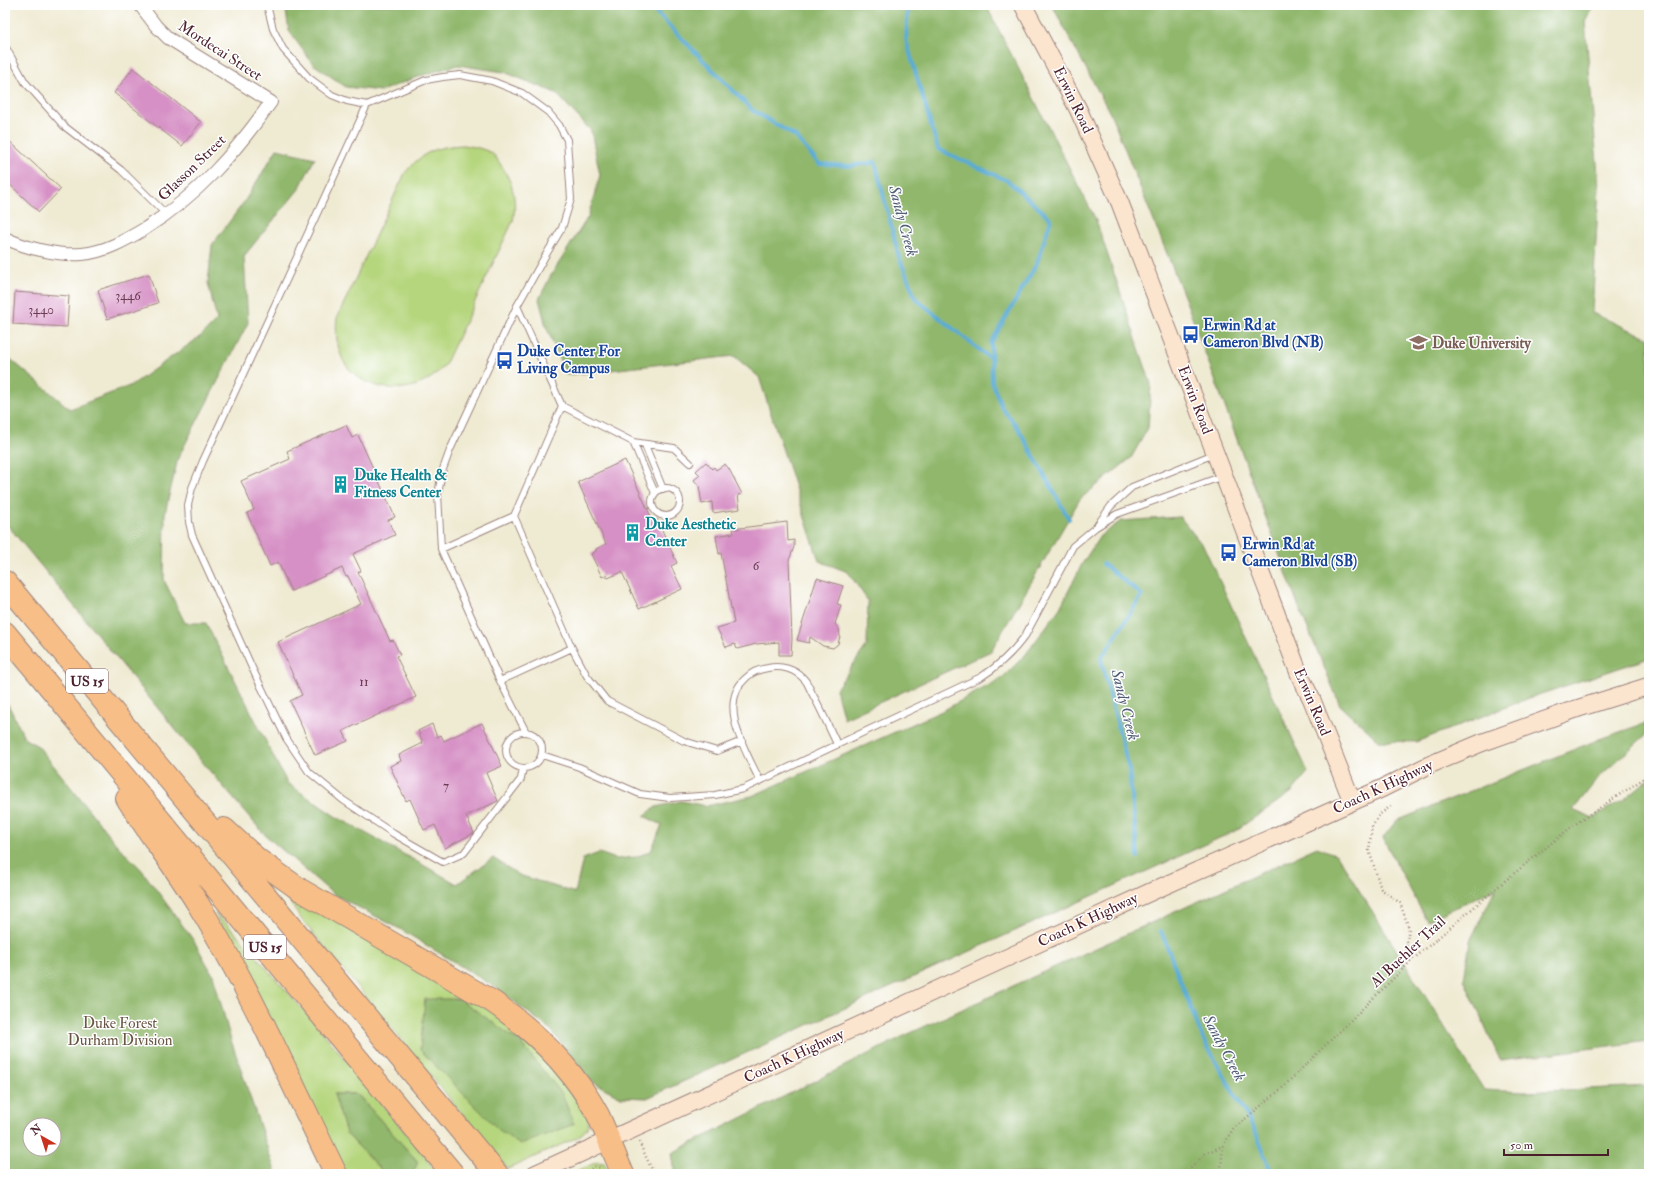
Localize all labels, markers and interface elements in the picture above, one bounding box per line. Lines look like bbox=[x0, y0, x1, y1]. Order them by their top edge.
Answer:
street label: Mordecai Street bbox=[175, 17, 266, 85]
street label: Erwin Road bbox=[1049, 64, 1098, 137]
street label: Glasson Street bbox=[154, 131, 230, 205]
water label: Sandy Creek bbox=[884, 182, 922, 259]
house number: 3446 bbox=[115, 288, 142, 304]
house number: 3440 bbox=[28, 302, 54, 318]
place label: Erwin Rd at Cameron Blvd (NB) bbox=[1203, 316, 1323, 352]
bus stop icon: Erwin Rd at Cameron Blvd (NB) bbox=[1180, 324, 1200, 344]
school or university icon: Duke University bbox=[1409, 333, 1429, 353]
place label: Duke University bbox=[1432, 334, 1532, 354]
place label: Duke Center For Living Campus bbox=[517, 342, 620, 379]
bus stop icon: Duke Center For Living Campus bbox=[494, 350, 514, 370]
street label: Erwin Road bbox=[1173, 363, 1217, 438]
place label: Duke Health & Fitness Center bbox=[354, 466, 448, 502]
building icon: Duke Health & Fitness Center bbox=[331, 474, 351, 494]
place label: Duke Aesthetic Center bbox=[645, 515, 737, 551]
building icon: Duke Aesthetic Center bbox=[622, 523, 642, 543]
place label: Erwin Rd at Cameron Blvd (SB) bbox=[1242, 535, 1357, 571]
bus stop icon: Erwin Rd at Cameron Blvd (SB) bbox=[1219, 543, 1239, 563]
house number: 6 bbox=[753, 558, 761, 574]
street label: Erwin Road bbox=[1289, 665, 1335, 739]
water label: Sandy Creek bbox=[1106, 666, 1144, 743]
road number: US 15 bbox=[66, 669, 108, 693]
house number: 11 bbox=[359, 674, 369, 690]
street label: Coach K Highway bbox=[1330, 755, 1436, 818]
house number: 7 bbox=[443, 778, 449, 794]
street label: Coach K Highway bbox=[1035, 888, 1141, 951]
street label: Al Buehler Trail bbox=[1366, 912, 1450, 992]
road number: US 15 bbox=[244, 935, 286, 959]
water label: Sandy Creek bbox=[1198, 1010, 1250, 1085]
park label: Duke Forest Durham Division bbox=[68, 1014, 173, 1050]
street label: Coach K Highway bbox=[741, 1024, 847, 1087]
north arrow bbox=[22, 1117, 62, 1157]
text: N bbox=[27, 1121, 45, 1138]
scale bar bbox=[1504, 1131, 1608, 1157]
text: 50 m bbox=[1510, 1138, 1534, 1153]

